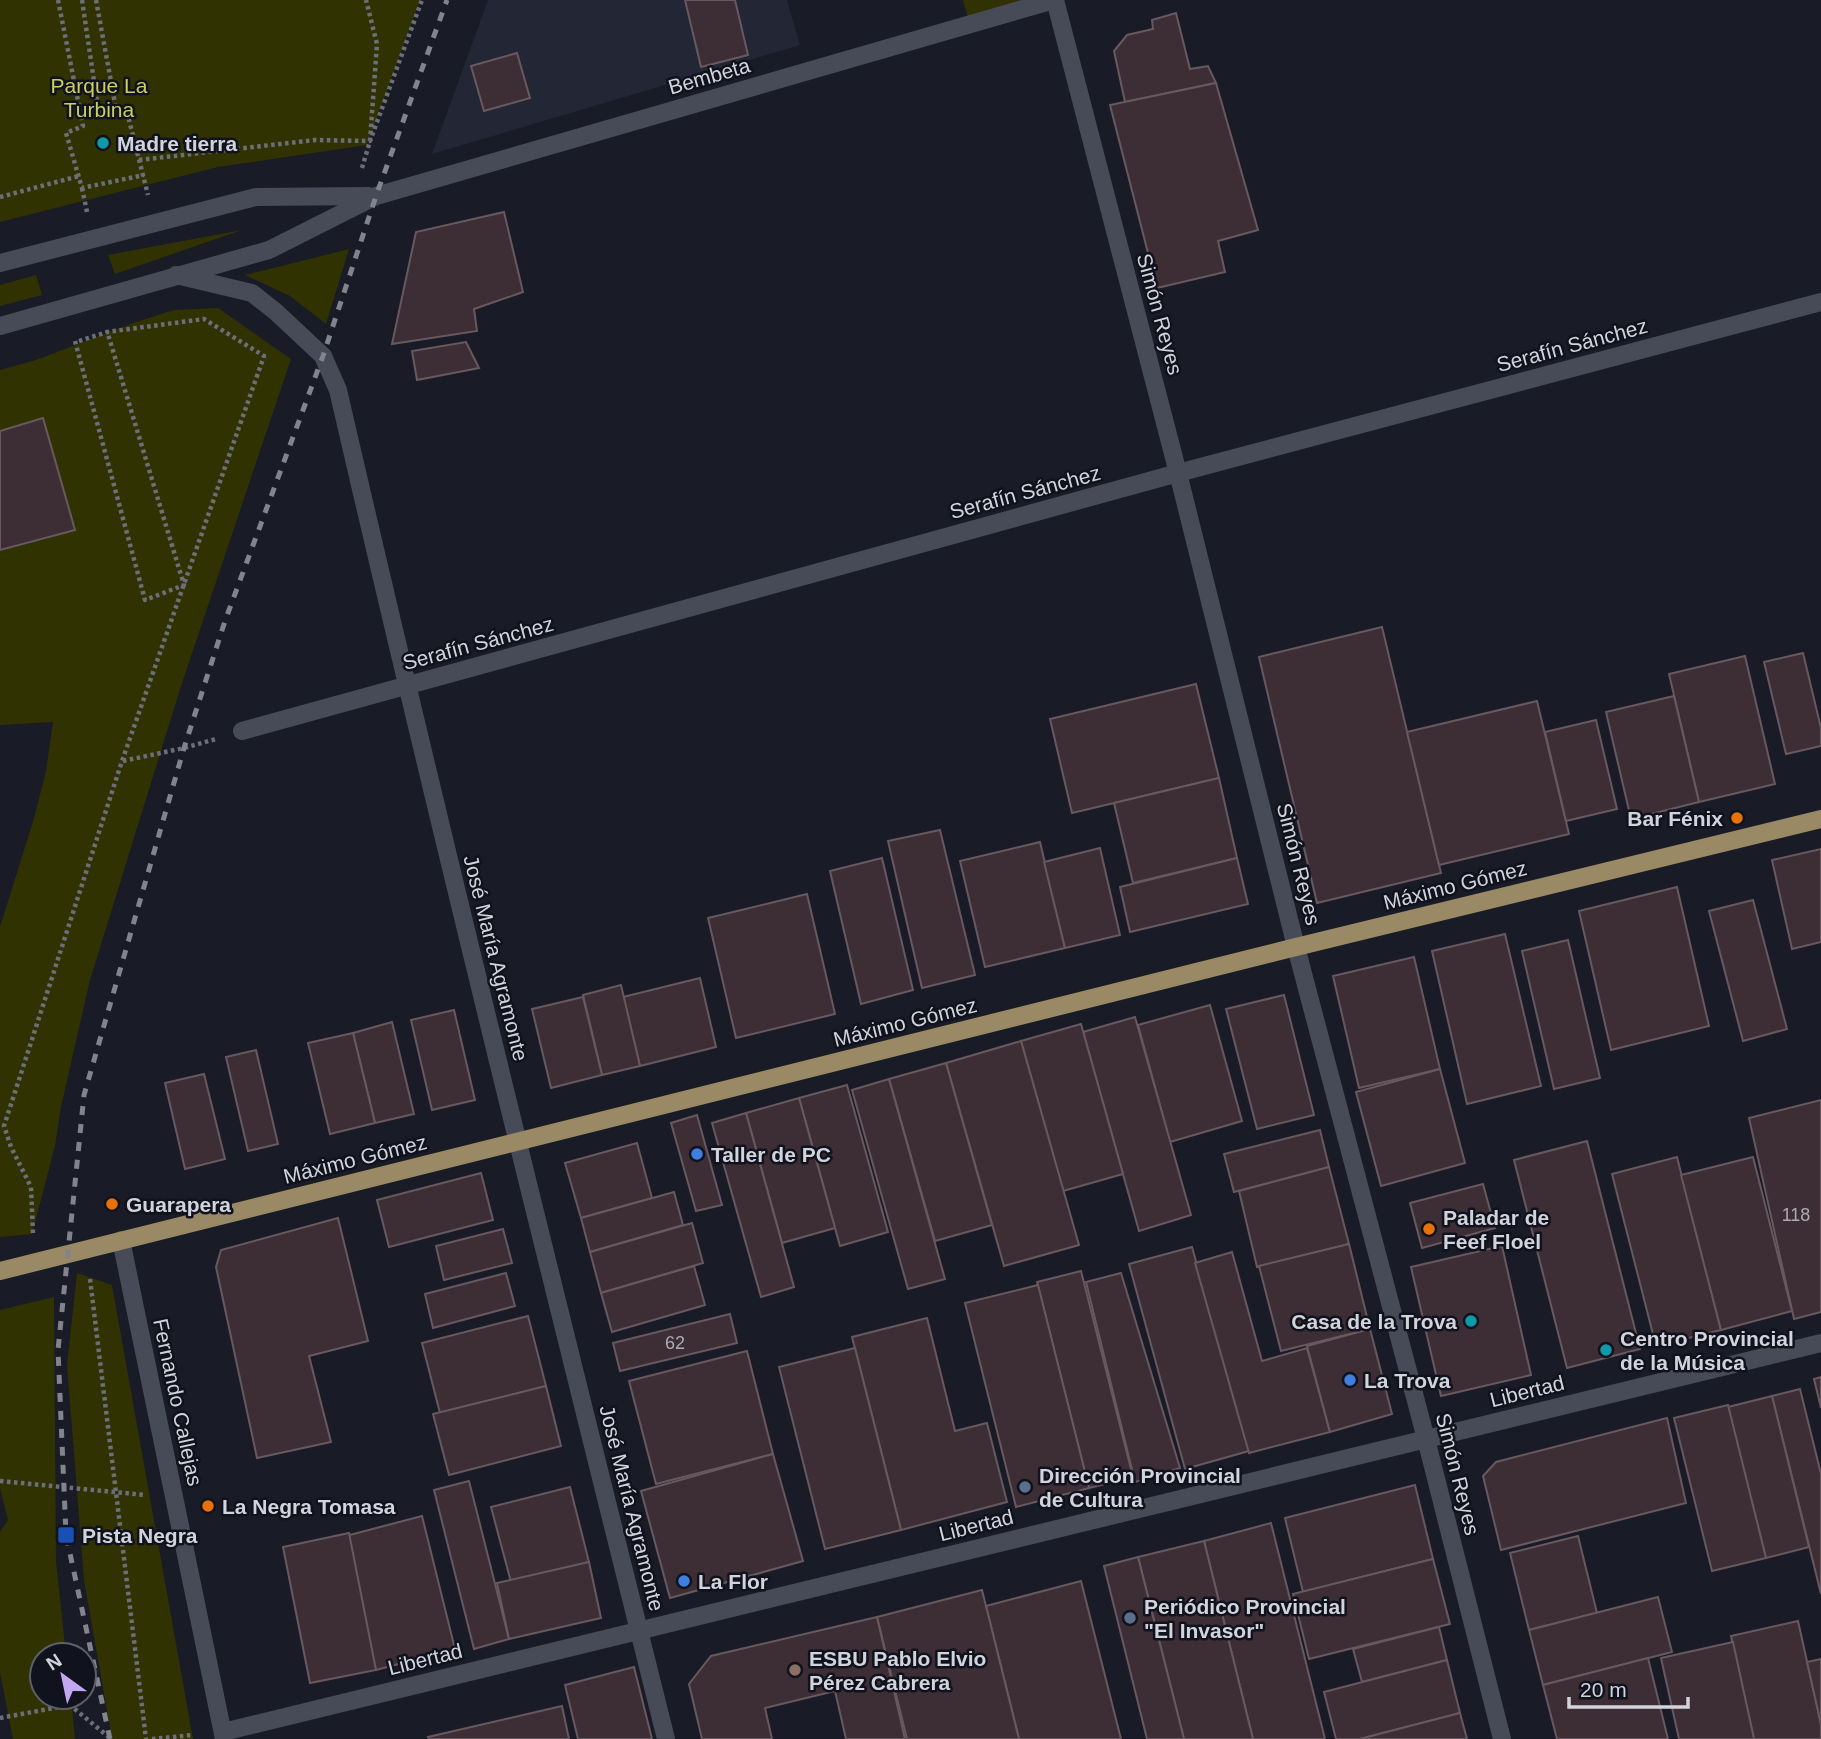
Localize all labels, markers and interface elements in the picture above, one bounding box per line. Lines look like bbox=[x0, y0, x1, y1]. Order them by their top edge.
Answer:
street label: Bembeta bbox=[665, 53, 753, 99]
park label: Parque La Turbina bbox=[51, 74, 148, 121]
place label: Madre tierra bbox=[117, 132, 238, 155]
marker: Madre tierra bbox=[95, 135, 111, 151]
street label: Simón Reyes bbox=[1133, 251, 1187, 377]
street label: Serafín Sánchez bbox=[1494, 314, 1650, 376]
street label: Serafín Sánchez bbox=[947, 461, 1103, 523]
street label: Serafín Sánchez bbox=[400, 612, 556, 674]
street label: Simón Reyes bbox=[1273, 801, 1325, 927]
place label: Bar Fénix bbox=[1627, 807, 1723, 830]
marker: Bar Fénix bbox=[1729, 810, 1745, 826]
street label: José María Agramonte bbox=[459, 853, 533, 1063]
street label: Máximo Gómez bbox=[1381, 856, 1529, 914]
street label: Máximo Gómez bbox=[831, 993, 979, 1051]
street label: Máximo Gómez bbox=[281, 1130, 429, 1188]
place label: Taller de PC bbox=[711, 1143, 831, 1166]
marker: Taller de PC bbox=[689, 1146, 705, 1162]
place label: Guarapera bbox=[126, 1193, 231, 1216]
marker: Guarapera bbox=[104, 1196, 120, 1212]
house number: 118 bbox=[1782, 1205, 1810, 1225]
place label: Paladar de Feef Floel bbox=[1443, 1206, 1549, 1253]
marker: Paladar de Feef Floel bbox=[1421, 1221, 1437, 1237]
place label: Casa de la Trova bbox=[1291, 1310, 1457, 1333]
marker: Casa de la Trova bbox=[1463, 1313, 1479, 1329]
street label: Fernando Callejas bbox=[149, 1316, 207, 1488]
place label: Centro Provincial de la Música bbox=[1620, 1327, 1794, 1374]
house number: 62 bbox=[665, 1333, 685, 1353]
marker: Centro Provincial de la Música bbox=[1598, 1342, 1614, 1358]
place label: La Trova bbox=[1364, 1369, 1451, 1392]
street label: Libertad bbox=[1487, 1371, 1567, 1411]
marker: La Trova bbox=[1342, 1372, 1358, 1388]
street label: José María Agramonte bbox=[595, 1403, 669, 1613]
street label: Simón Reyes bbox=[1432, 1411, 1484, 1537]
place label: Dirección Provincial de Cultura bbox=[1039, 1464, 1241, 1511]
marker: Dirección Provincial de Cultura bbox=[1017, 1479, 1033, 1495]
place label: La Negra Tomasa bbox=[222, 1495, 396, 1518]
marker: La Negra Tomasa bbox=[200, 1498, 216, 1514]
street label: Libertad bbox=[936, 1505, 1016, 1545]
place label: Pista Negra bbox=[82, 1524, 198, 1547]
marker: Pista Negra bbox=[56, 1525, 76, 1545]
place label: La Flor bbox=[698, 1570, 768, 1593]
marker: La Flor bbox=[676, 1573, 692, 1589]
place label: Periódico Provincial "El Invasor" bbox=[1144, 1595, 1346, 1642]
marker: Periódico Provincial "El Invasor" bbox=[1122, 1610, 1138, 1626]
street label: Libertad bbox=[385, 1639, 465, 1679]
north arrow bbox=[28, 1641, 98, 1711]
place label: ESBU Pablo Elvio Pérez Cabrera bbox=[809, 1647, 986, 1694]
text: N bbox=[43, 1650, 65, 1675]
marker: ESBU Pablo Elvio Pérez Cabrera bbox=[787, 1662, 803, 1678]
scale bar bbox=[1569, 1666, 1688, 1710]
text: 20 m bbox=[1580, 1678, 1627, 1701]

